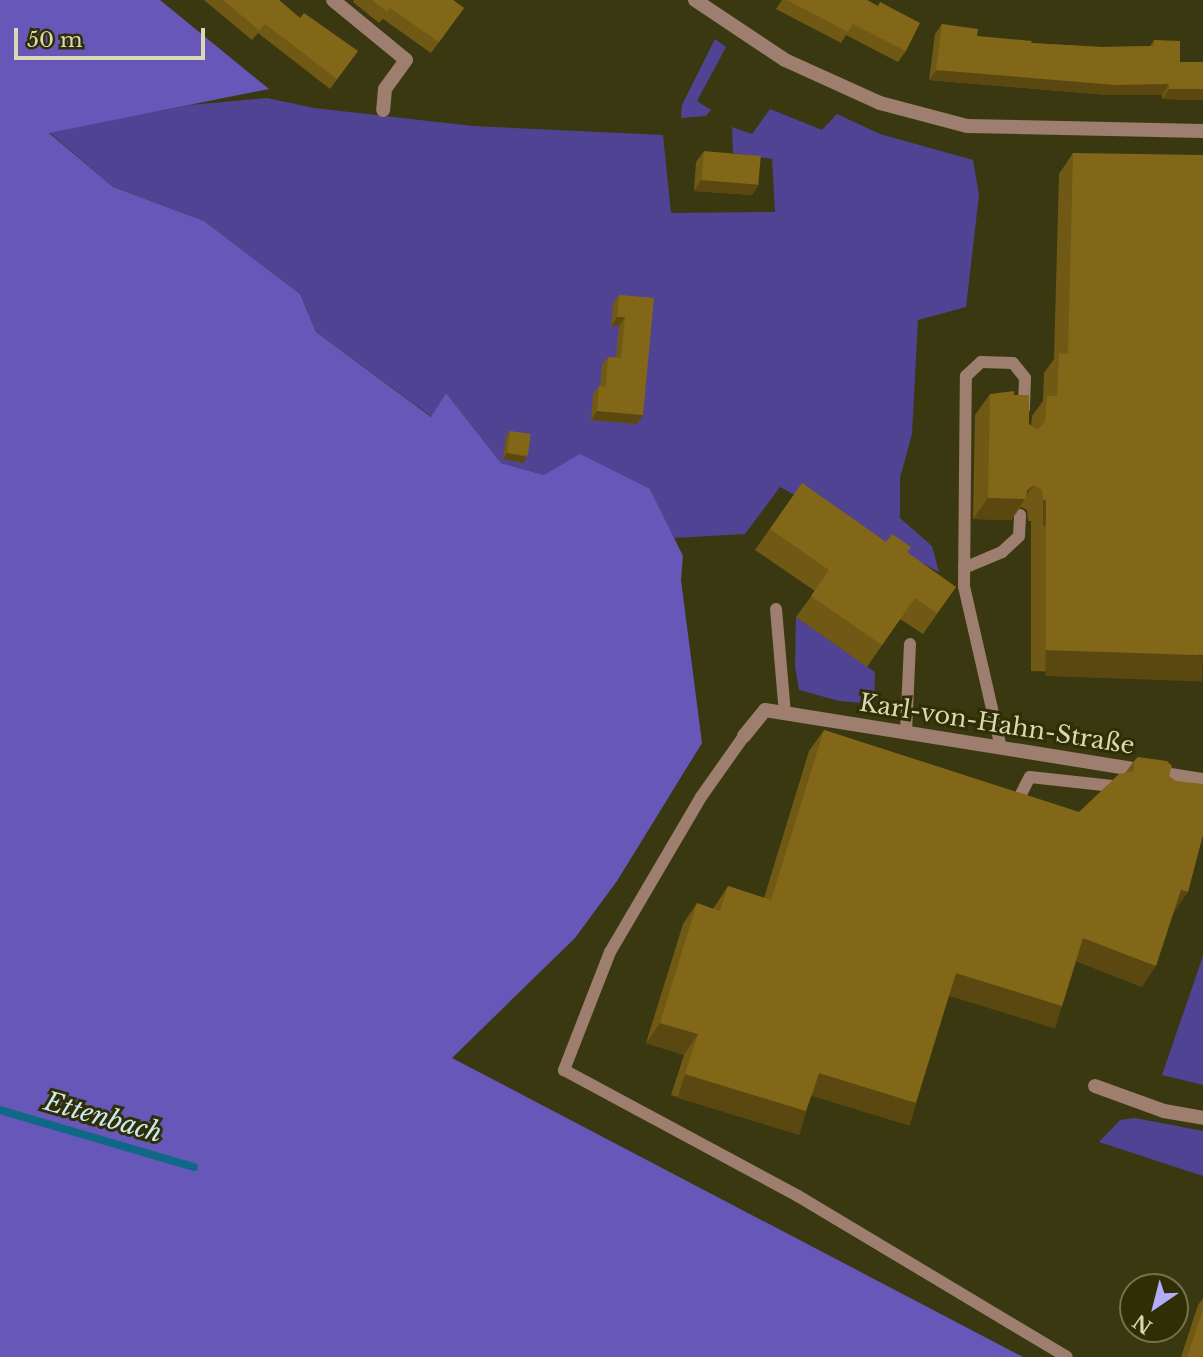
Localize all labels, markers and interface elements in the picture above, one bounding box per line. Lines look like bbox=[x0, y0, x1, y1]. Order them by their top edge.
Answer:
scale bar bbox=[18, 14, 208, 58]
text: 50 m bbox=[27, 27, 82, 53]
street label: Karl-von-Hahn-Straße bbox=[857, 688, 1137, 760]
water label: Ettenbach bbox=[40, 1086, 166, 1150]
north arrow bbox=[1119, 1273, 1189, 1343]
text: N bbox=[1129, 1309, 1157, 1339]

